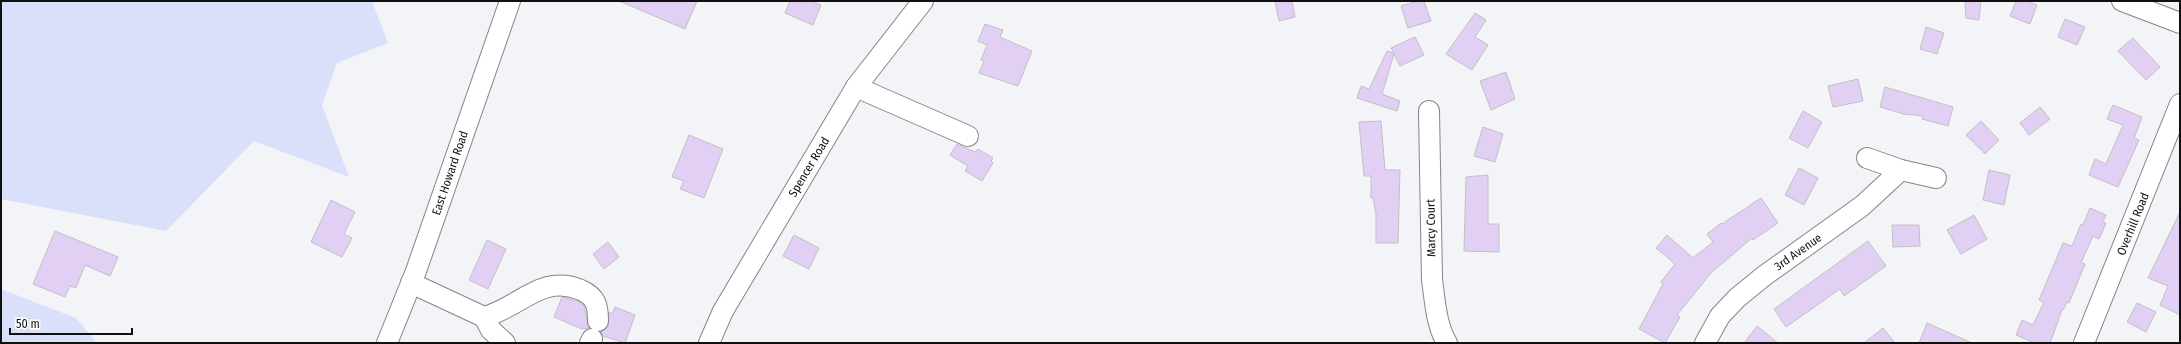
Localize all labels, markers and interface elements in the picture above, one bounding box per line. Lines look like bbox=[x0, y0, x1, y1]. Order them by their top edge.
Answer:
street label: East Howard Road bbox=[429, 129, 471, 217]
street label: Spencer Road bbox=[786, 135, 832, 199]
street label: Overhill Road bbox=[2114, 191, 2152, 257]
street label: Marcy Court bbox=[1423, 199, 1439, 257]
street label: 3rd Avenue bbox=[1772, 231, 1824, 273]
scale bar bbox=[10, 310, 132, 336]
text: 50 m bbox=[16, 317, 40, 331]

